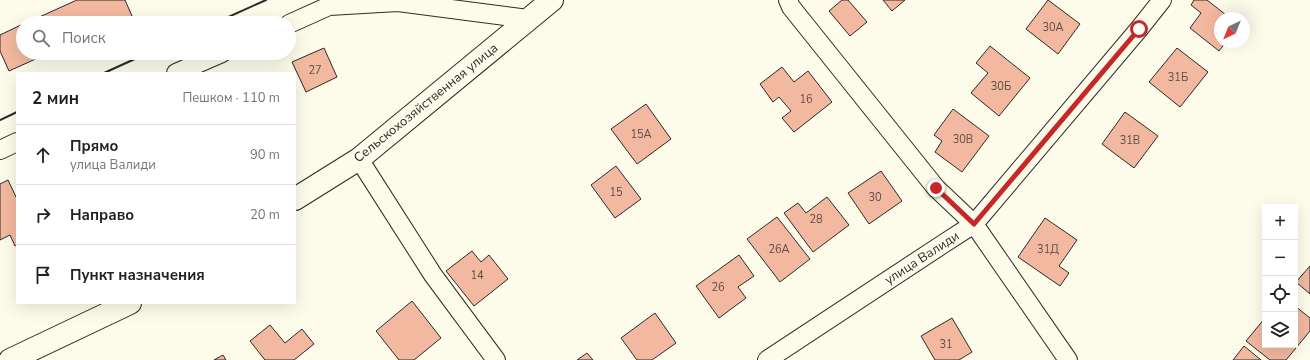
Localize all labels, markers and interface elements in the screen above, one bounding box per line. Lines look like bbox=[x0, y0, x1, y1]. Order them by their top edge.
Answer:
north arrow bbox=[1214, 12, 1250, 48]
search box bbox=[16, 16, 296, 60]
house number: 30А bbox=[1042, 20, 1064, 35]
route start bbox=[1130, 20, 1148, 38]
icon: search bbox=[30, 27, 52, 49]
text: Поиск bbox=[62, 28, 106, 48]
street label: Сельскохозяйственная улица bbox=[350, 39, 502, 167]
house number: 27 bbox=[308, 63, 322, 78]
house number: 31Б bbox=[1168, 70, 1188, 85]
house number: 30Б bbox=[991, 79, 1011, 94]
text: 2 мин bbox=[32, 87, 79, 110]
text: Пешком · 110 m bbox=[182, 89, 280, 107]
house number: 16 bbox=[799, 92, 813, 107]
house number: 15А bbox=[630, 127, 652, 142]
house number: 30В bbox=[953, 132, 973, 147]
house number: 31В bbox=[1120, 133, 1140, 148]
text: Прямо bbox=[70, 136, 118, 156]
icon: ahead bbox=[32, 144, 54, 166]
text: 90 m bbox=[250, 146, 280, 164]
text: улица Валиди bbox=[70, 156, 156, 174]
route end bbox=[927, 179, 945, 197]
house number: 15 bbox=[609, 185, 623, 200]
house number: 30 bbox=[868, 190, 882, 205]
icon: right bbox=[32, 204, 54, 226]
map controls bbox=[1262, 204, 1298, 348]
button: + bbox=[1262, 204, 1298, 240]
text: Направо bbox=[70, 205, 134, 225]
text: 20 m bbox=[250, 206, 280, 224]
house number: 28 bbox=[809, 212, 823, 227]
street label: улица Валиди bbox=[881, 227, 963, 289]
button: − bbox=[1262, 240, 1298, 276]
house number: 26А bbox=[768, 242, 790, 257]
house number: 31Д bbox=[1037, 242, 1059, 257]
icon: arrive bbox=[32, 264, 54, 286]
text: Пункт назначения bbox=[70, 265, 205, 285]
house number: 14 bbox=[470, 268, 484, 283]
button: locate bbox=[1262, 276, 1298, 312]
house number: 26 bbox=[711, 280, 725, 295]
button: layers bbox=[1262, 312, 1298, 348]
house number: 31 bbox=[939, 337, 953, 352]

